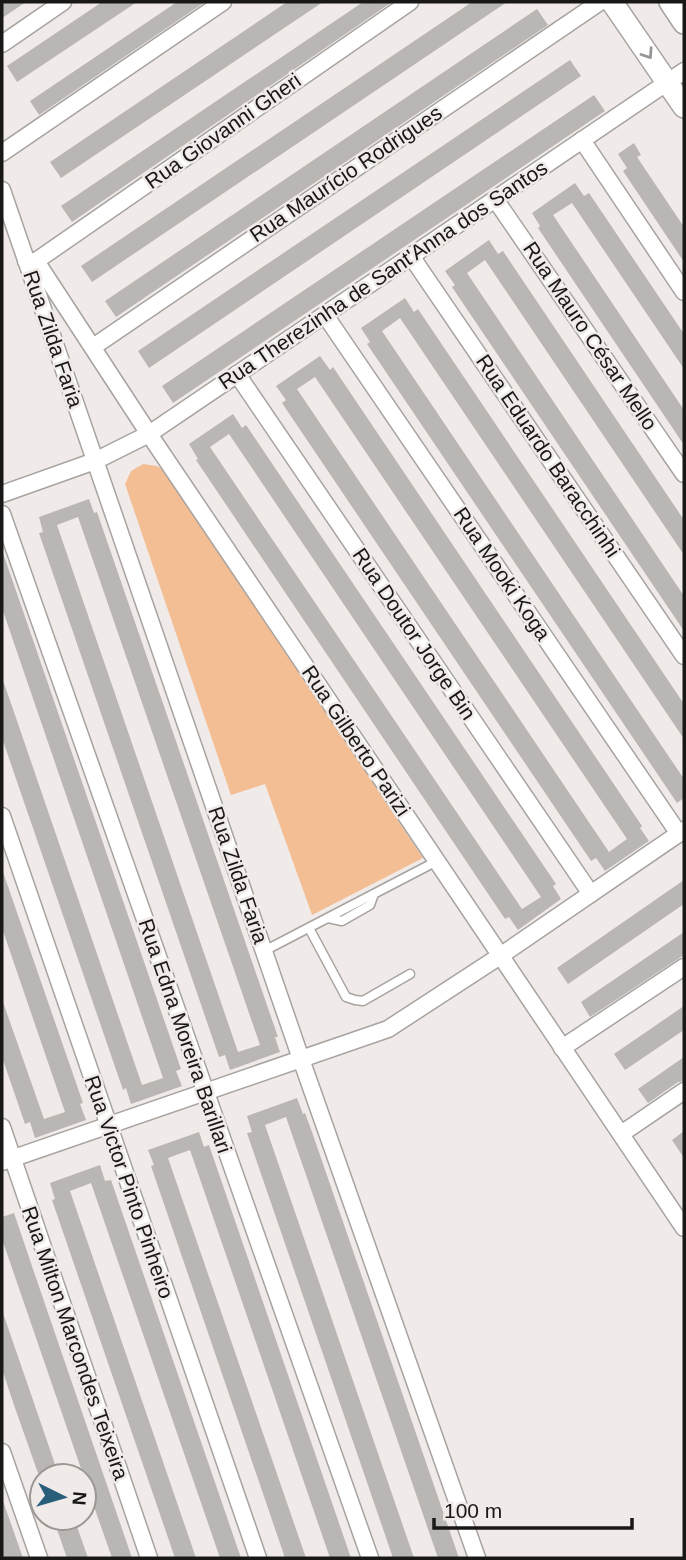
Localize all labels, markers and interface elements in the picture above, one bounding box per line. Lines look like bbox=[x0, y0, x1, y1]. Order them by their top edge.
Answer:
one-way arrow bbox=[640, 47, 653, 60]
street label: Rua Giovanni Gheri bbox=[141, 68, 305, 193]
street label: Rua Maurício Rodrigues bbox=[245, 101, 446, 246]
street label: Rua Therezinha de Sant'Anna dos Santos bbox=[214, 156, 551, 394]
street label: Rua Mauro César Mello bbox=[519, 237, 662, 434]
street label: Rua Zilda Faria bbox=[19, 267, 88, 411]
street label: Rua Eduardo Baracchinhi bbox=[472, 350, 625, 561]
street label: Rua Mooki Koga bbox=[449, 503, 556, 645]
street label: Rua Doutor Jorge Bin bbox=[348, 544, 480, 724]
street label: Rua Gilberto Parizi bbox=[298, 661, 415, 820]
street label: Rua Zilda Faria bbox=[204, 803, 273, 947]
street label: Rua Edna Moreira Barillari bbox=[135, 916, 236, 1156]
street label: Rua Victor Pinto Pinheiro bbox=[80, 1072, 178, 1301]
street label: Rua Milton Marcondes Teixeira bbox=[18, 1203, 133, 1483]
north arrow bbox=[28, 1462, 98, 1532]
scale bar bbox=[434, 1486, 632, 1530]
text: N bbox=[68, 1491, 90, 1506]
text: 100 m bbox=[444, 1499, 502, 1522]

